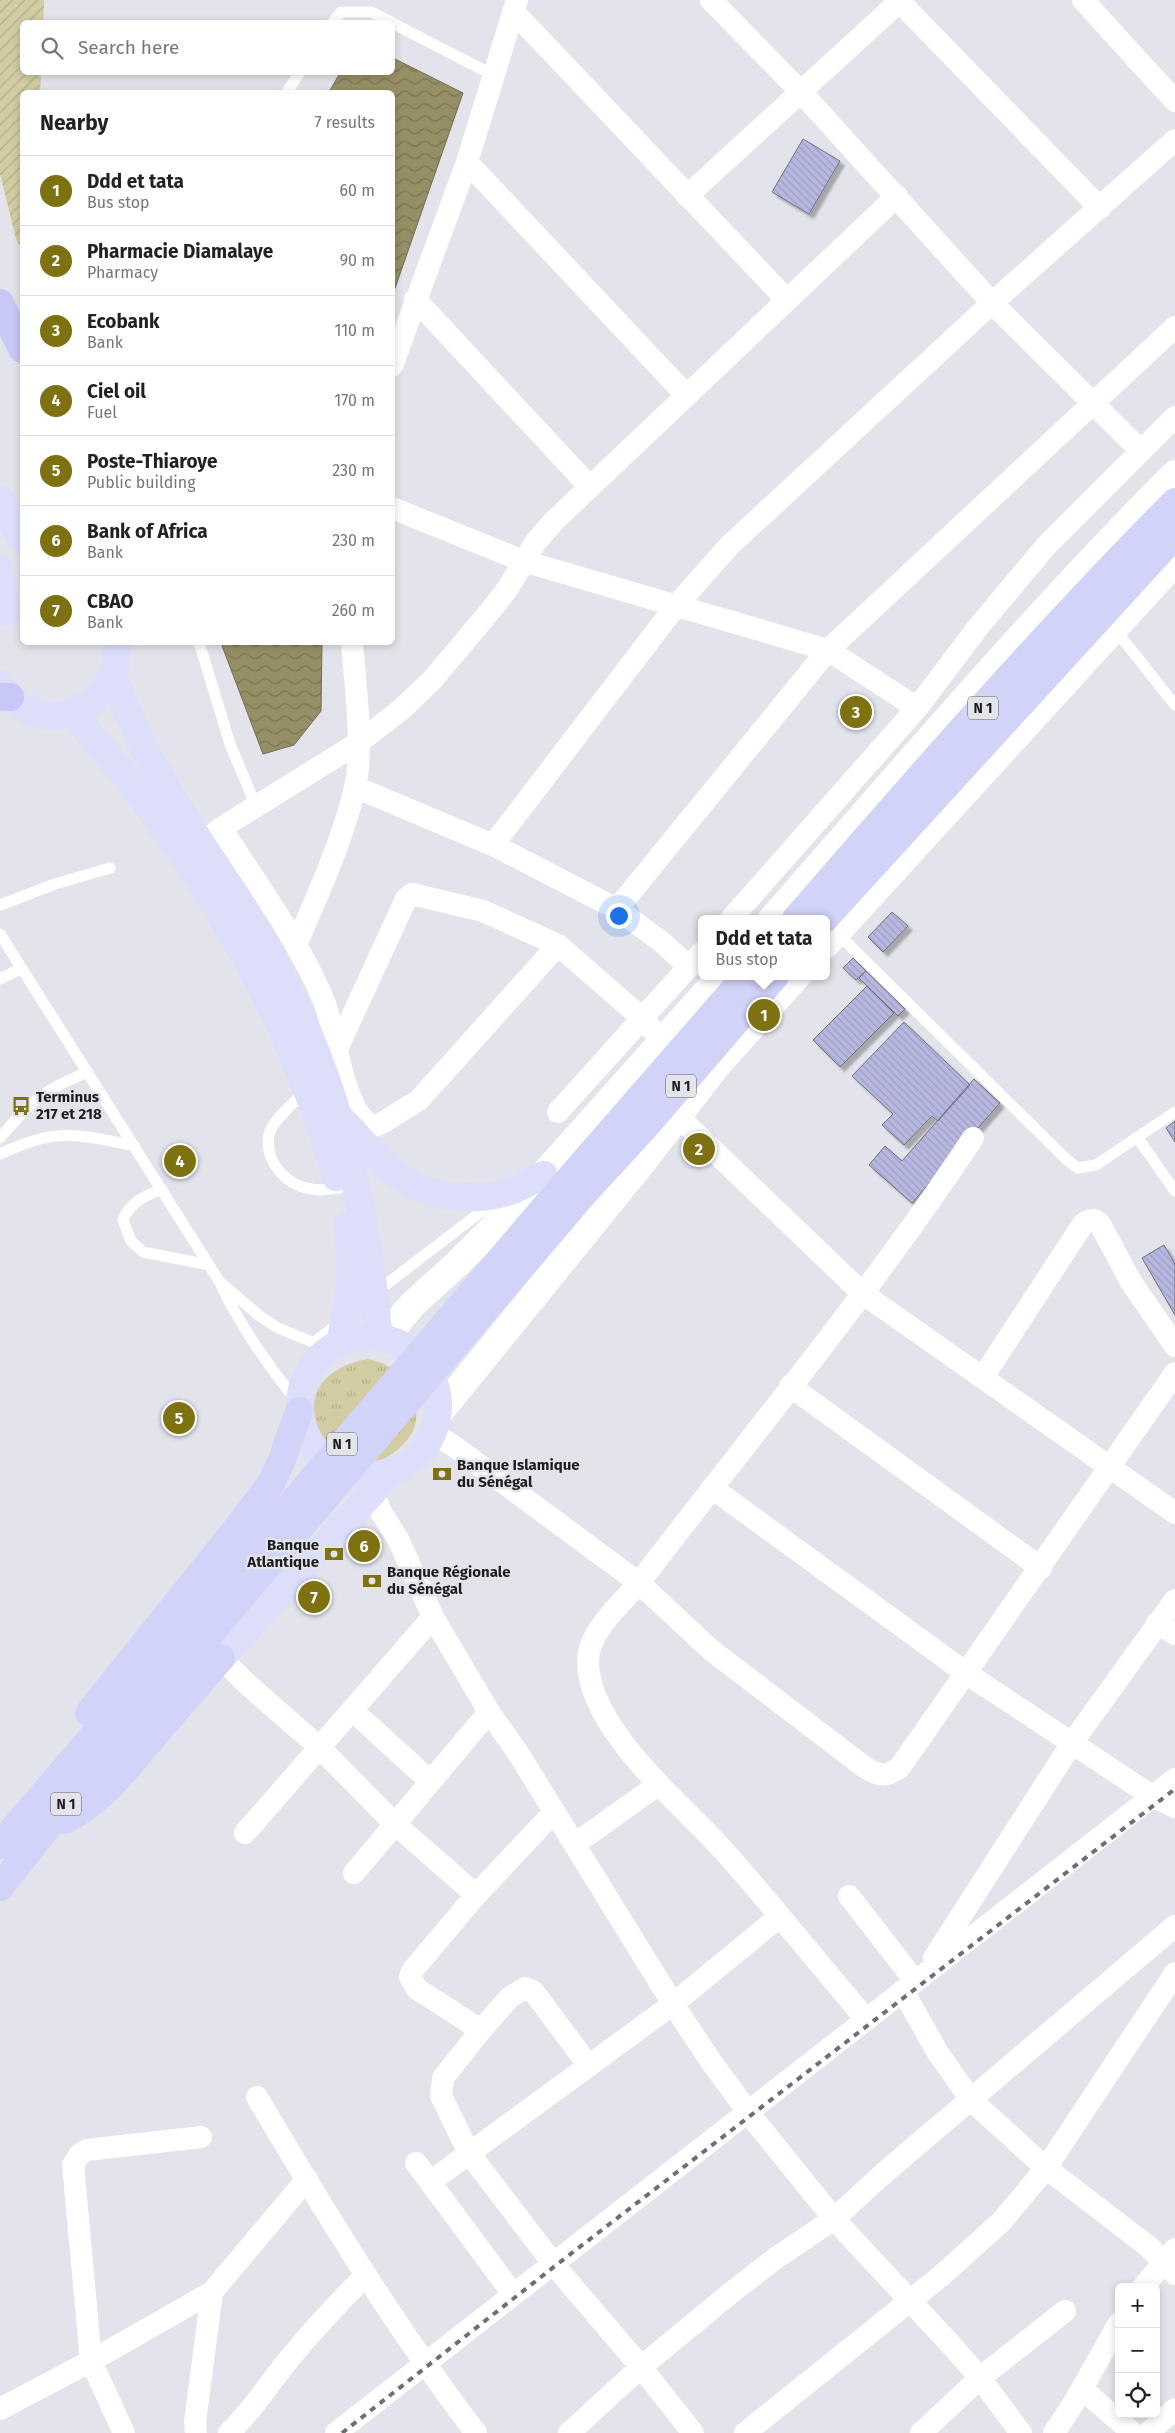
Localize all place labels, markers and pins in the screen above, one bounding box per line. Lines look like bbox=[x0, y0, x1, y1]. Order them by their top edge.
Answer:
pin: 3 bbox=[840, 693, 872, 731]
pin: 1 bbox=[748, 996, 780, 1034]
place label: Terminus 217 et 218 bbox=[36, 1088, 102, 1123]
bus stop icon: Terminus 217 et 218 bbox=[10, 1095, 32, 1117]
pin: 2 bbox=[683, 1130, 715, 1168]
pin: 4 bbox=[164, 1142, 196, 1180]
pin: 5 bbox=[163, 1399, 195, 1437]
place label: Banque Islamique du Sénégal bbox=[457, 1456, 580, 1491]
bank icon: Banque Islamique du Sénégal bbox=[431, 1463, 453, 1485]
pin: 6 bbox=[348, 1527, 380, 1565]
place label: Banque Atlantique bbox=[246, 1536, 319, 1571]
bank icon: Banque Atlantique bbox=[323, 1543, 345, 1565]
place label: Banque Régionale du Sénégal bbox=[387, 1563, 511, 1598]
bank icon: Banque Régionale du Sénégal bbox=[361, 1570, 383, 1592]
pin: 7 bbox=[298, 1578, 330, 1616]

